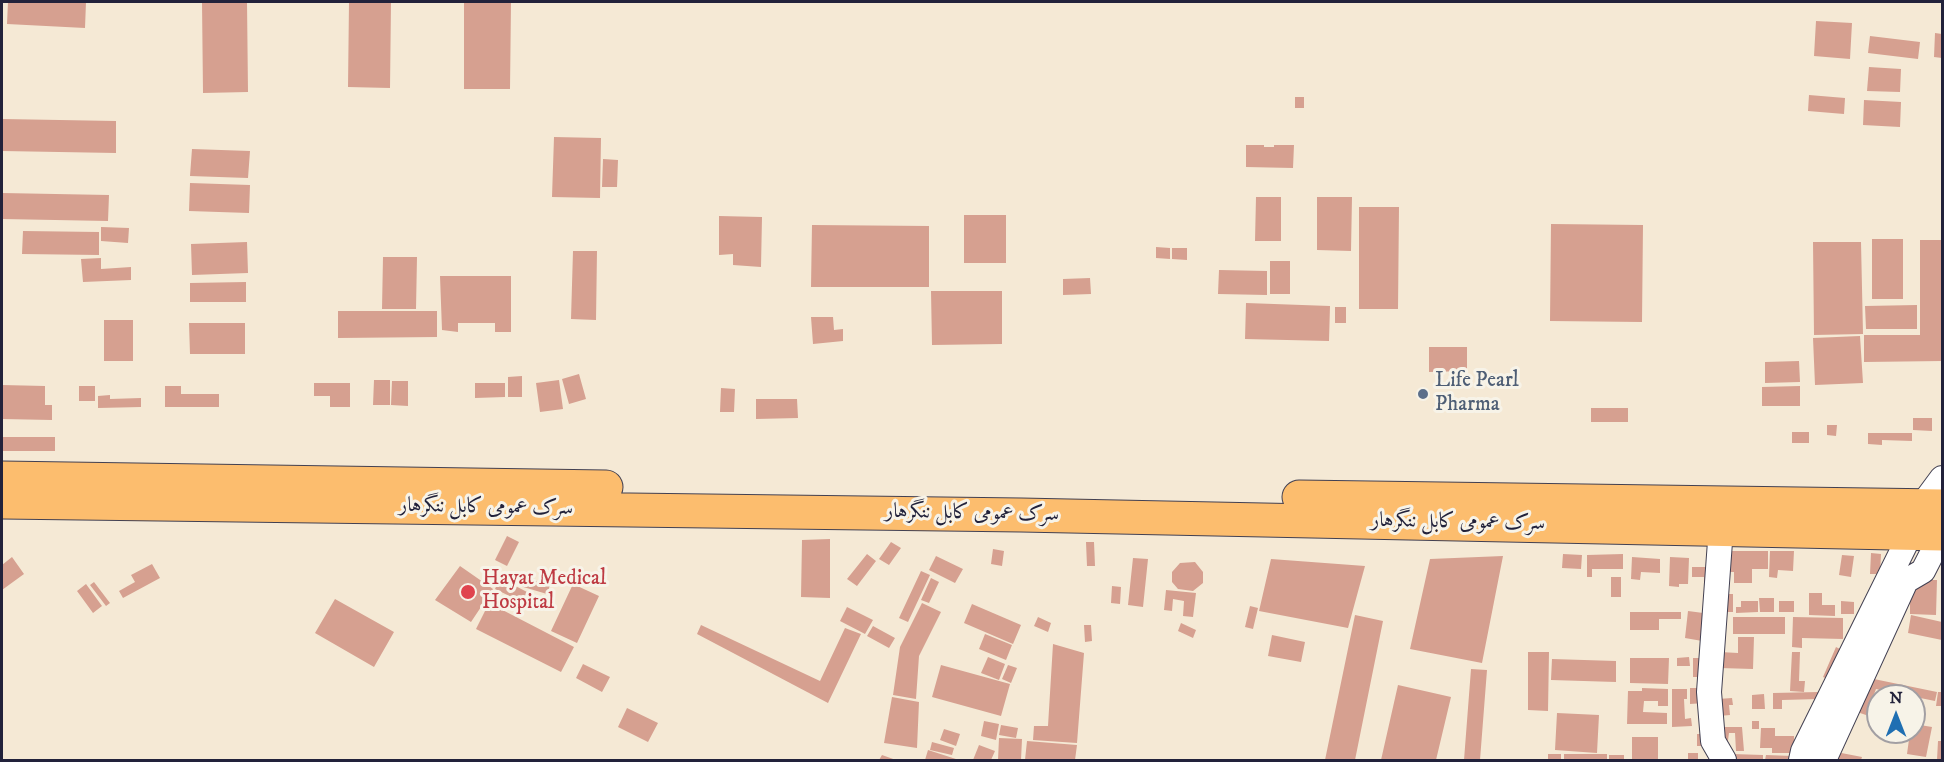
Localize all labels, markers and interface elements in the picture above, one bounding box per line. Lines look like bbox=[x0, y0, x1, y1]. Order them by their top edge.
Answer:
place label: Life Pearl Pharma bbox=[1435, 369, 1519, 419]
marker: Life Pearl Pharma bbox=[1416, 387, 1430, 401]
street label: سرک عمومی کابل ننگرهار bbox=[399, 494, 573, 522]
street label: سرک عمومی کابل ننگرهار bbox=[885, 500, 1059, 528]
street label: سرک عمومی کابل ننگرهار bbox=[1371, 509, 1545, 537]
place label: Hayat Medical Hospital bbox=[482, 567, 606, 617]
marker: Hayat Medical Hospital bbox=[459, 583, 477, 601]
north arrow bbox=[1866, 684, 1926, 744]
text: N bbox=[1889, 688, 1903, 708]

